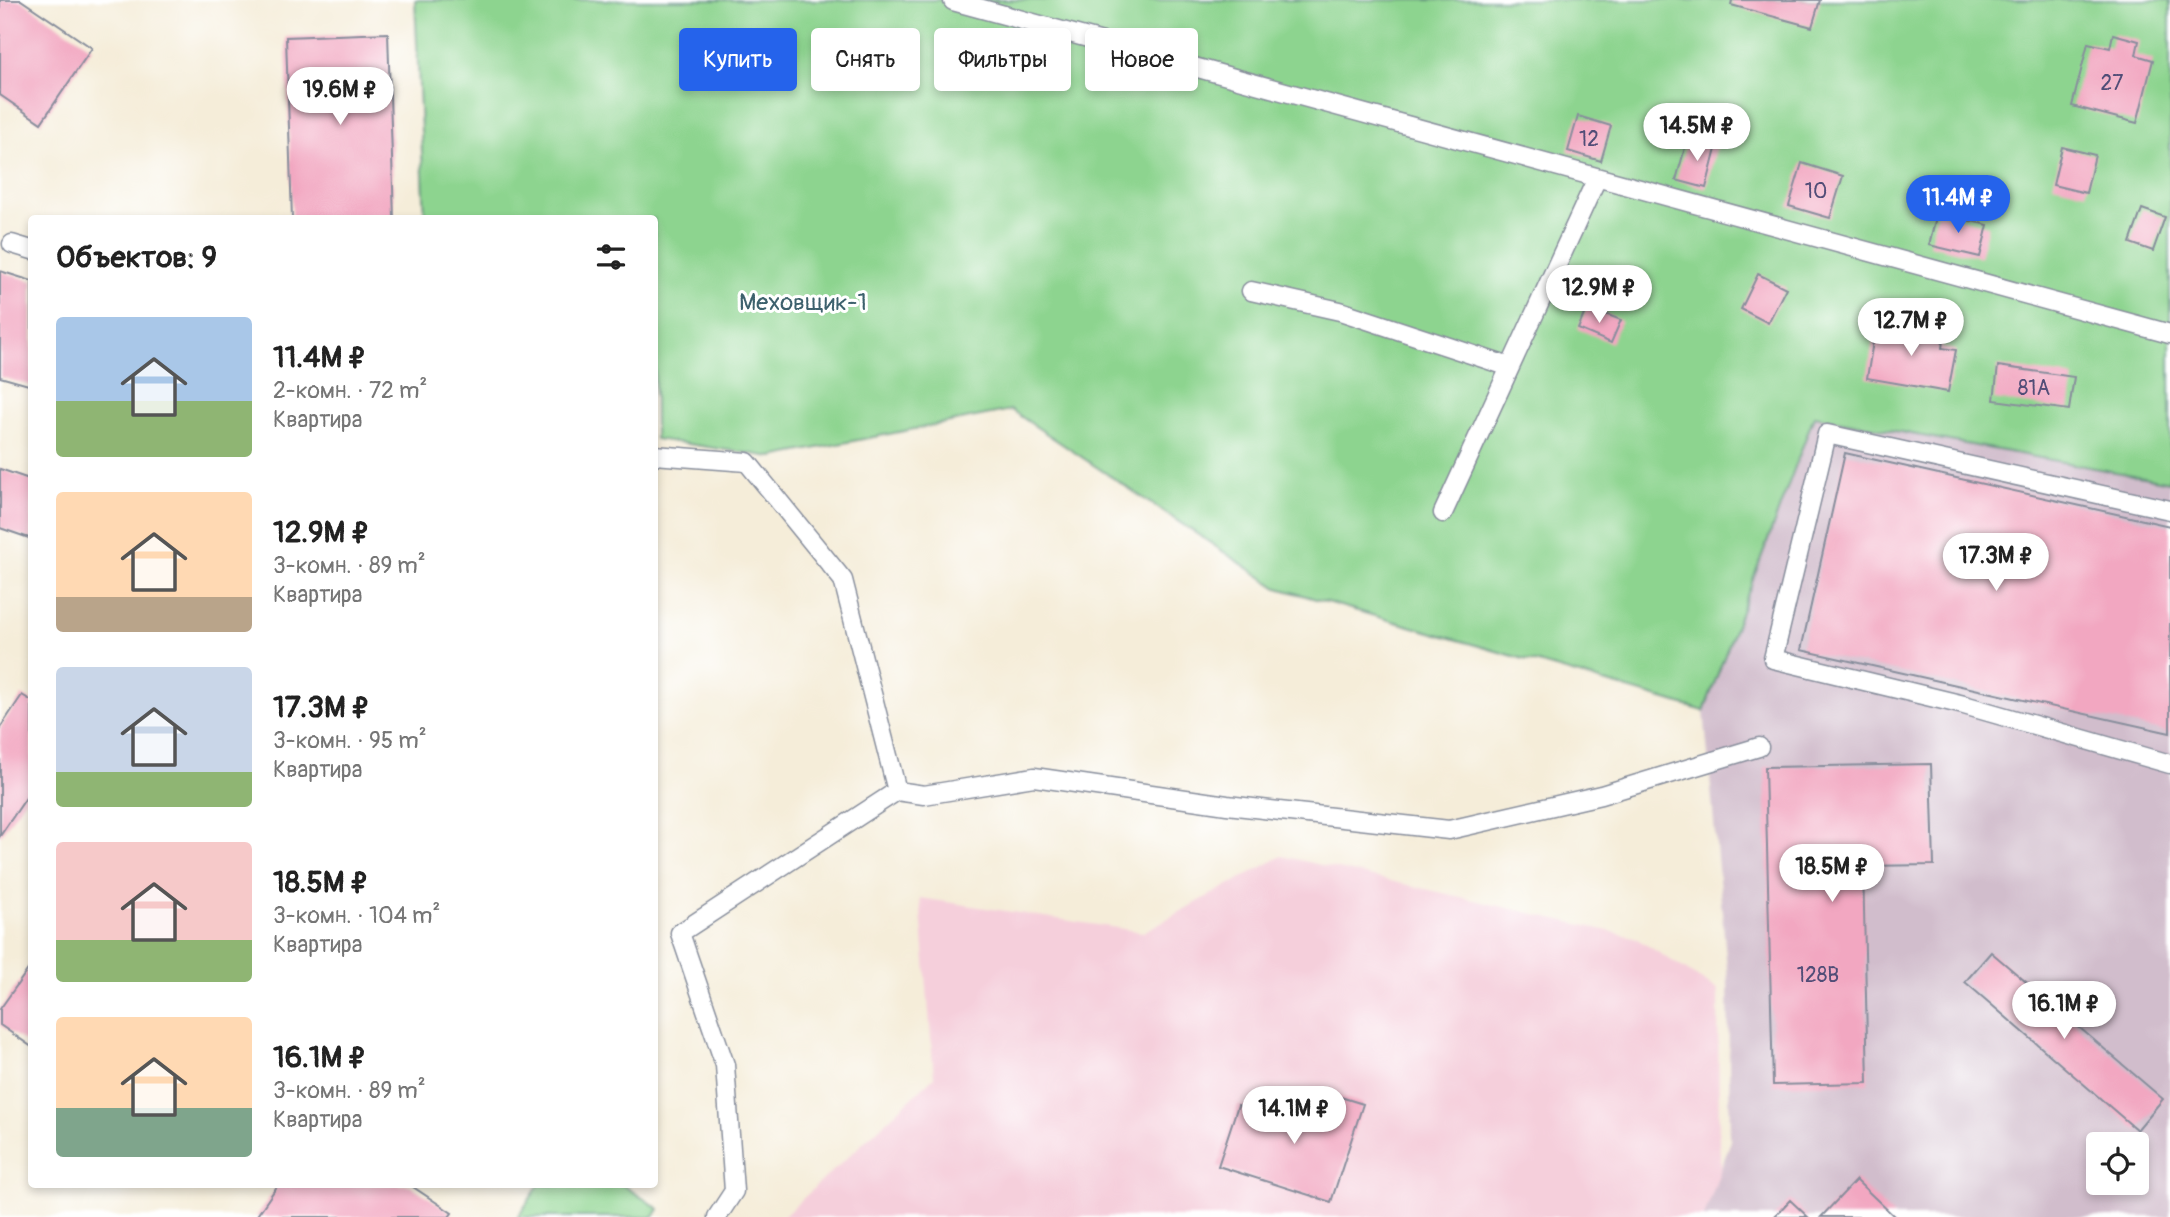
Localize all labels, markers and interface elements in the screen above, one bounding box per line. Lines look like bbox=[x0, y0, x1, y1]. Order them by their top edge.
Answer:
chip: Купить bbox=[679, 28, 797, 91]
chip: Снять bbox=[811, 28, 920, 91]
chip: Фильтры bbox=[934, 28, 1071, 91]
chip: Новое bbox=[1085, 28, 1198, 91]
pin: 19.6M ₽ bbox=[275, 68, 405, 127]
house number: 27 bbox=[2101, 70, 2123, 97]
text: 19.6M ₽ bbox=[303, 75, 377, 104]
pin: 14.5M ₽ bbox=[1632, 104, 1762, 163]
text: 14.5M ₽ bbox=[1659, 111, 1735, 140]
house number: 12 bbox=[1579, 126, 1599, 153]
pin: 11.4M ₽ bbox=[1893, 176, 2023, 235]
house number: 10 bbox=[1805, 178, 1827, 205]
text: 11.4M ₽ bbox=[1922, 183, 1994, 212]
icon: filters bbox=[592, 238, 630, 276]
text: Объектов: 9 bbox=[56, 239, 217, 276]
pin: 12.9M ₽ bbox=[1534, 266, 1664, 325]
text: 12.9M ₽ bbox=[1562, 273, 1636, 302]
park label: Меховщик-1 bbox=[739, 288, 867, 317]
pin: 12.7M ₽ bbox=[1846, 298, 1976, 358]
text: 12.7M ₽ bbox=[1874, 306, 1948, 335]
text: 11.4M ₽ bbox=[273, 339, 367, 376]
icon: home bbox=[112, 345, 196, 429]
house number: 81А bbox=[2018, 375, 2050, 402]
text: 2-комн. · 72 m² bbox=[273, 376, 427, 405]
text: Квартира bbox=[273, 405, 362, 434]
text: 12.9M ₽ bbox=[273, 514, 370, 551]
icon: home bbox=[112, 520, 196, 604]
pin: 17.3M ₽ bbox=[1931, 534, 2061, 593]
text: 17.3M ₽ bbox=[1959, 541, 2033, 570]
text: 3-комн. · 89 m² bbox=[273, 551, 426, 580]
text: Квартира bbox=[273, 580, 362, 609]
text: 17.3M ₽ bbox=[273, 689, 370, 726]
icon: home bbox=[112, 695, 196, 779]
text: 3-комн. · 95 m² bbox=[273, 726, 427, 755]
text: Квартира bbox=[273, 755, 362, 784]
pin: 18.5M ₽ bbox=[1767, 844, 1897, 904]
text: 18.5M ₽ bbox=[1795, 852, 1869, 881]
text: 18.5M ₽ bbox=[273, 864, 369, 901]
icon: home bbox=[112, 870, 196, 954]
text: 3-комн. · 104 m² bbox=[273, 901, 440, 930]
text: Квартира bbox=[273, 930, 362, 959]
house number: 128В bbox=[1797, 962, 1839, 989]
pin: 16.1M ₽ bbox=[1999, 982, 2129, 1041]
text: 16.1M ₽ bbox=[2028, 989, 2100, 1018]
text: 16.1M ₽ bbox=[273, 1039, 367, 1076]
icon: home bbox=[112, 1045, 196, 1129]
text: 3-комн. · 89 m² bbox=[273, 1076, 426, 1105]
pin: 14.1M ₽ bbox=[1229, 1086, 1359, 1146]
text: 14.1M ₽ bbox=[1258, 1094, 1330, 1123]
text: Квартира bbox=[273, 1105, 362, 1134]
map controls bbox=[2086, 1132, 2149, 1195]
button: locate bbox=[2086, 1132, 2149, 1195]

